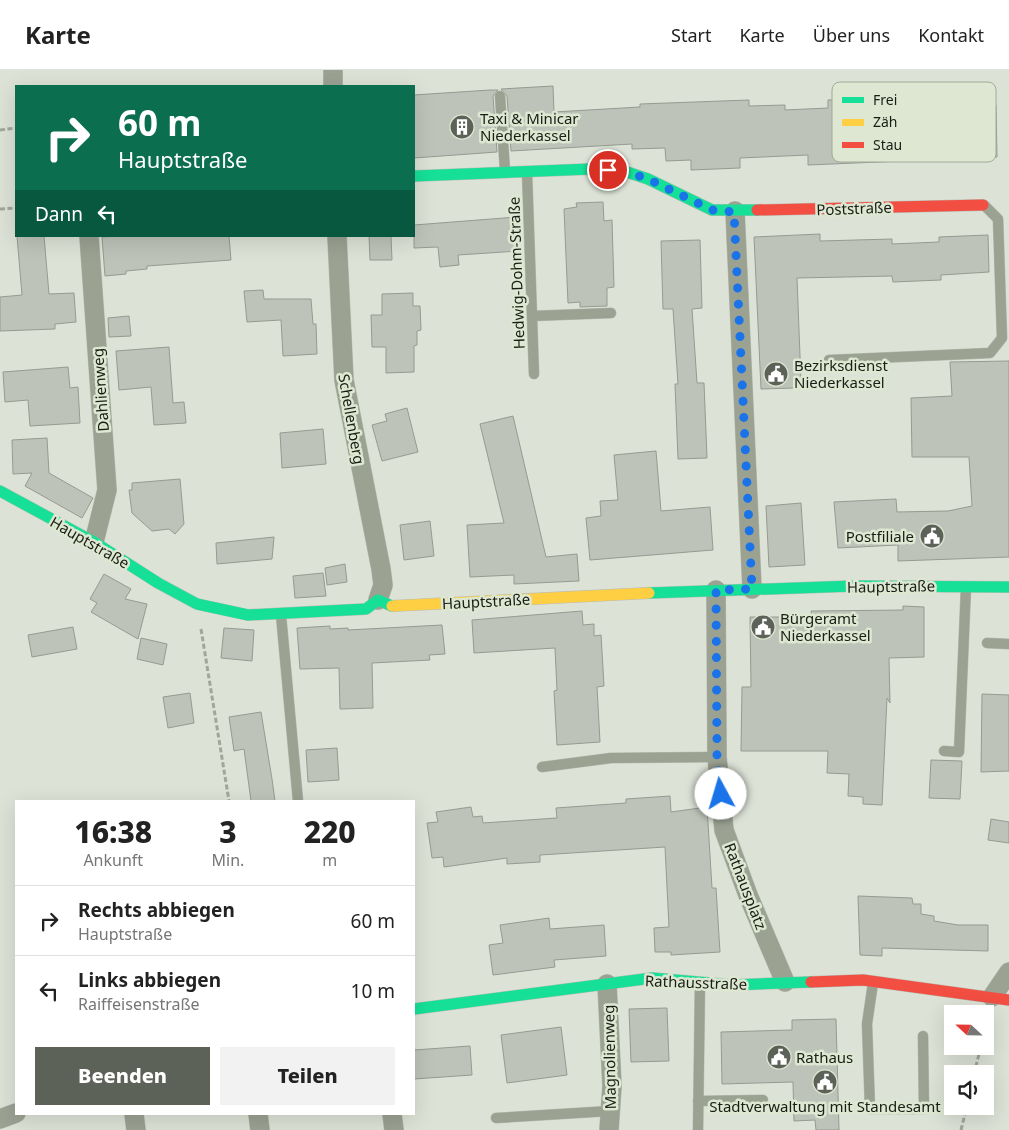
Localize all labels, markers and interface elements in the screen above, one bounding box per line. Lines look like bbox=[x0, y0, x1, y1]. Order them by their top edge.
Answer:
text: Karte bbox=[25, 18, 91, 51]
text: Start bbox=[671, 23, 711, 47]
text: Karte bbox=[739, 23, 785, 47]
text: Über uns bbox=[813, 23, 890, 47]
text: Kontakt bbox=[918, 23, 984, 47]
legend bbox=[832, 82, 996, 162]
text: Frei bbox=[873, 90, 897, 109]
text: 60 m bbox=[118, 99, 201, 146]
icon: right bbox=[35, 105, 100, 170]
place label: Taxi & Minicar Niederkassel bbox=[480, 108, 579, 145]
text: Zäh bbox=[873, 112, 898, 131]
building icon: Taxi & Minicar Niederkassel bbox=[449, 114, 475, 140]
text: Stau bbox=[873, 135, 902, 154]
text: Hauptstraße bbox=[118, 144, 247, 174]
pin bbox=[587, 149, 629, 191]
icon: arrive bbox=[594, 156, 622, 184]
street label: Hedwig-Dohm-Straße bbox=[503, 196, 529, 350]
street label: Poststraße bbox=[816, 197, 892, 219]
icon: left bbox=[93, 200, 121, 228]
text: Dann bbox=[35, 201, 83, 227]
street label: Dahlienweg bbox=[87, 348, 113, 432]
place label: Bezirksdienst Niederkassel bbox=[794, 355, 888, 392]
public building icon: Bezirksdienst Niederkassel bbox=[763, 361, 789, 387]
street label: Schellenberg bbox=[334, 372, 370, 466]
street label: Hauptstraße bbox=[47, 511, 133, 573]
public building icon: Postfiliale bbox=[919, 523, 945, 549]
place label: Postfiliale bbox=[846, 526, 914, 546]
street label: Hauptstraße bbox=[847, 575, 935, 597]
street label: Hauptstraße bbox=[441, 589, 531, 613]
place label: Bürgeramt Niederkassel bbox=[780, 608, 871, 645]
public building icon: Bürgeramt Niederkassel bbox=[750, 614, 776, 640]
position arrow bbox=[694, 767, 746, 819]
text: 16:38 bbox=[74, 811, 152, 852]
text: 3 bbox=[219, 811, 237, 852]
text: 220 bbox=[304, 811, 356, 852]
street label: Rathausplatz bbox=[720, 840, 772, 932]
text: Ankunft bbox=[83, 849, 143, 871]
text: Min. bbox=[212, 849, 244, 871]
text: m bbox=[322, 849, 337, 871]
text: Rechts abbiegen bbox=[78, 897, 235, 923]
icon: right bbox=[35, 907, 63, 935]
text: 60 m bbox=[351, 908, 395, 934]
text: Hauptstraße bbox=[78, 923, 172, 945]
text: Links abbiegen bbox=[78, 967, 221, 993]
street label: Rathausstraße bbox=[645, 970, 747, 994]
icon: left bbox=[35, 977, 63, 1005]
text: 10 m bbox=[351, 978, 395, 1004]
text: Raiffeisenstraße bbox=[78, 993, 200, 1015]
street label: Magnolienweg bbox=[598, 1005, 620, 1109]
north arrow bbox=[944, 1005, 994, 1055]
map controls bbox=[944, 1005, 994, 1115]
public building icon: Rathaus bbox=[766, 1044, 792, 1070]
button: Beenden bbox=[35, 1047, 210, 1105]
button: Teilen bbox=[220, 1047, 395, 1105]
place label: Rathaus bbox=[796, 1047, 853, 1067]
button: sound bbox=[944, 1065, 994, 1115]
public building icon: Stadtverwaltung mit Standesamt bbox=[812, 1069, 838, 1095]
place label: Stadtverwaltung mit Standesamt bbox=[709, 1096, 941, 1116]

